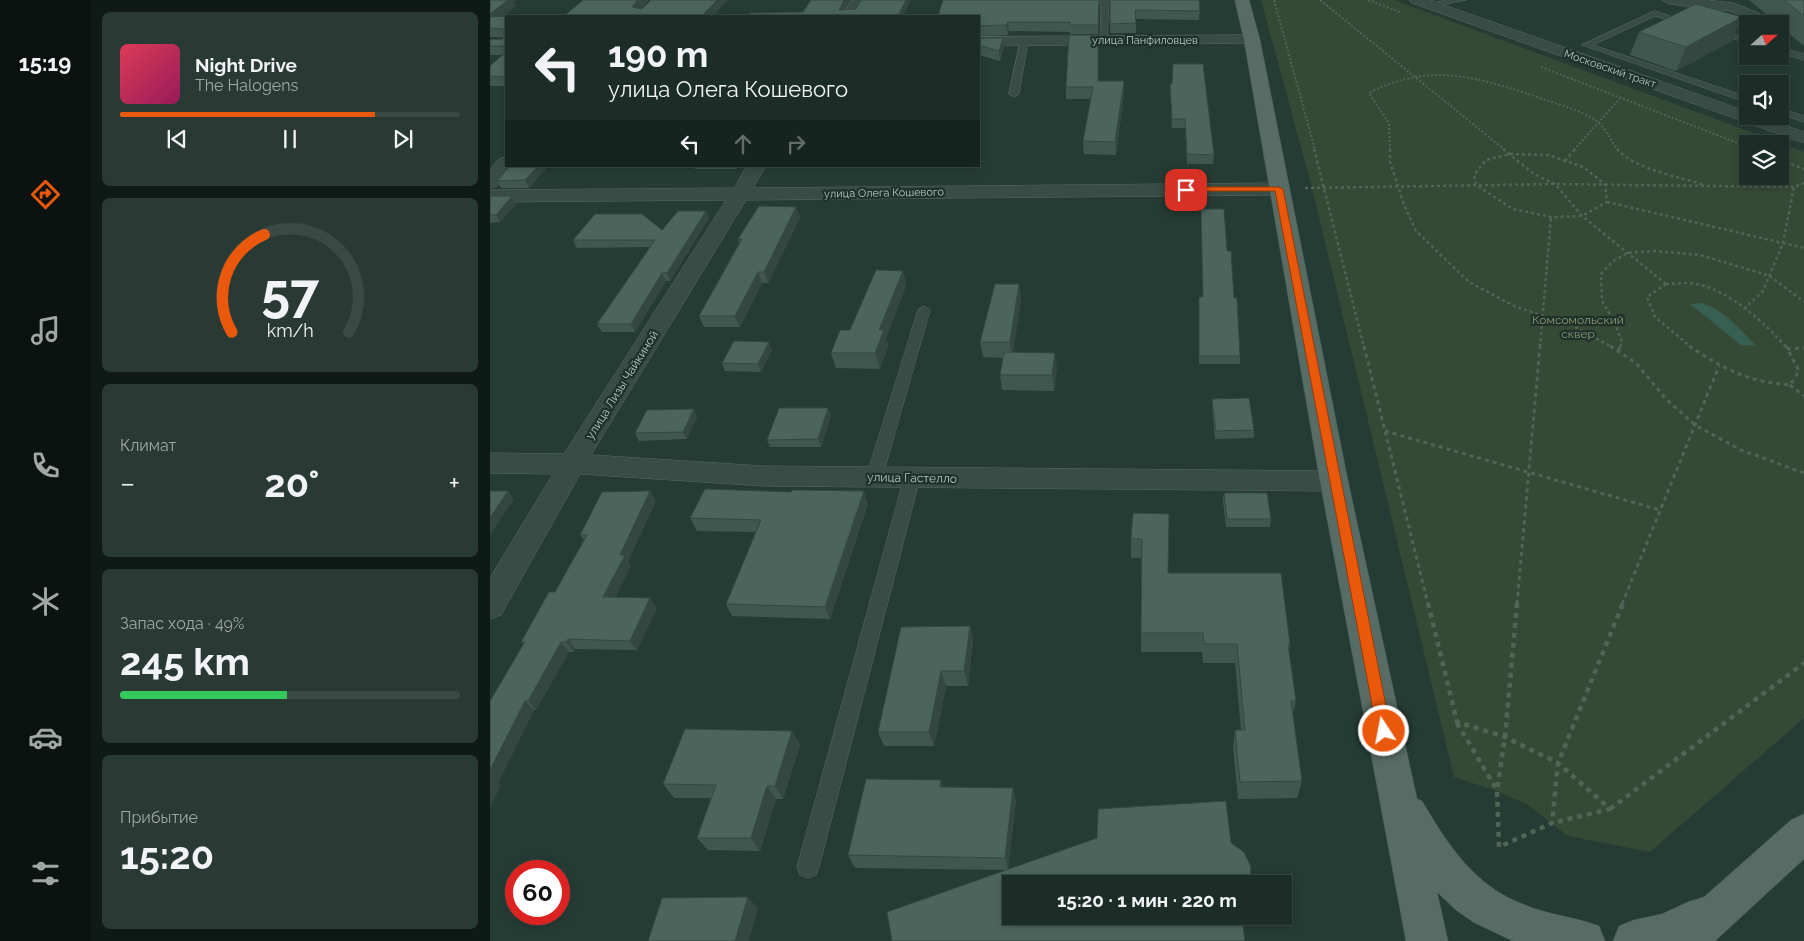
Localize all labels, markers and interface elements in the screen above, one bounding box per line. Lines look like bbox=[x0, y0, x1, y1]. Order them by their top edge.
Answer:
north arrow bbox=[1739, 15, 1789, 65]
map controls bbox=[1739, 15, 1789, 185]
text: 190 m bbox=[608, 34, 708, 75]
street label: улица Панфиловцев bbox=[1092, 34, 1198, 47]
icon: left bbox=[525, 35, 590, 100]
street label: Московский тракт bbox=[1562, 47, 1659, 91]
text: 15:19 bbox=[19, 50, 71, 76]
text: Night Drive bbox=[195, 54, 297, 76]
button: sound bbox=[1739, 75, 1789, 125]
text: The Halogens bbox=[195, 76, 298, 95]
text: улица Олега Кошевого bbox=[608, 76, 848, 102]
icon: previous bbox=[163, 125, 191, 153]
icon: pause bbox=[276, 125, 304, 153]
icon: next bbox=[389, 125, 417, 153]
icon: left bbox=[676, 130, 704, 158]
icon: ahead bbox=[729, 130, 757, 158]
icon: right bbox=[782, 130, 810, 158]
button: layers bbox=[1739, 135, 1789, 185]
pin bbox=[1165, 169, 1207, 211]
icon: arrive bbox=[1172, 176, 1200, 204]
icon: directions bbox=[28, 177, 63, 212]
street label: улица Олега Кошевого bbox=[824, 185, 945, 201]
text: 57 bbox=[261, 262, 320, 323]
icon: music bbox=[28, 313, 63, 348]
park label: Комсомольский сквер bbox=[1532, 313, 1624, 341]
text: km/h bbox=[266, 320, 314, 341]
street label: улица Лизы Чайкиной bbox=[583, 328, 661, 442]
text: Климат bbox=[120, 436, 176, 455]
icon: phone bbox=[28, 448, 63, 483]
text: 20° bbox=[264, 461, 319, 506]
text: − bbox=[120, 467, 135, 500]
text: + bbox=[448, 467, 460, 500]
street label: улица Гастелло bbox=[867, 470, 957, 486]
icon: climate bbox=[28, 584, 63, 619]
text: Запас хода · 49% bbox=[120, 614, 244, 633]
text: 245 km bbox=[120, 639, 250, 684]
position arrow bbox=[1357, 704, 1409, 756]
icon: car bbox=[28, 720, 63, 755]
text: Прибытие bbox=[120, 808, 198, 827]
text: 15:20 bbox=[120, 833, 214, 878]
icon: filters bbox=[28, 856, 63, 891]
speed limit sign: 60 bbox=[505, 860, 570, 925]
text: 15:20 · 1 мин · 220 m bbox=[1057, 889, 1237, 911]

